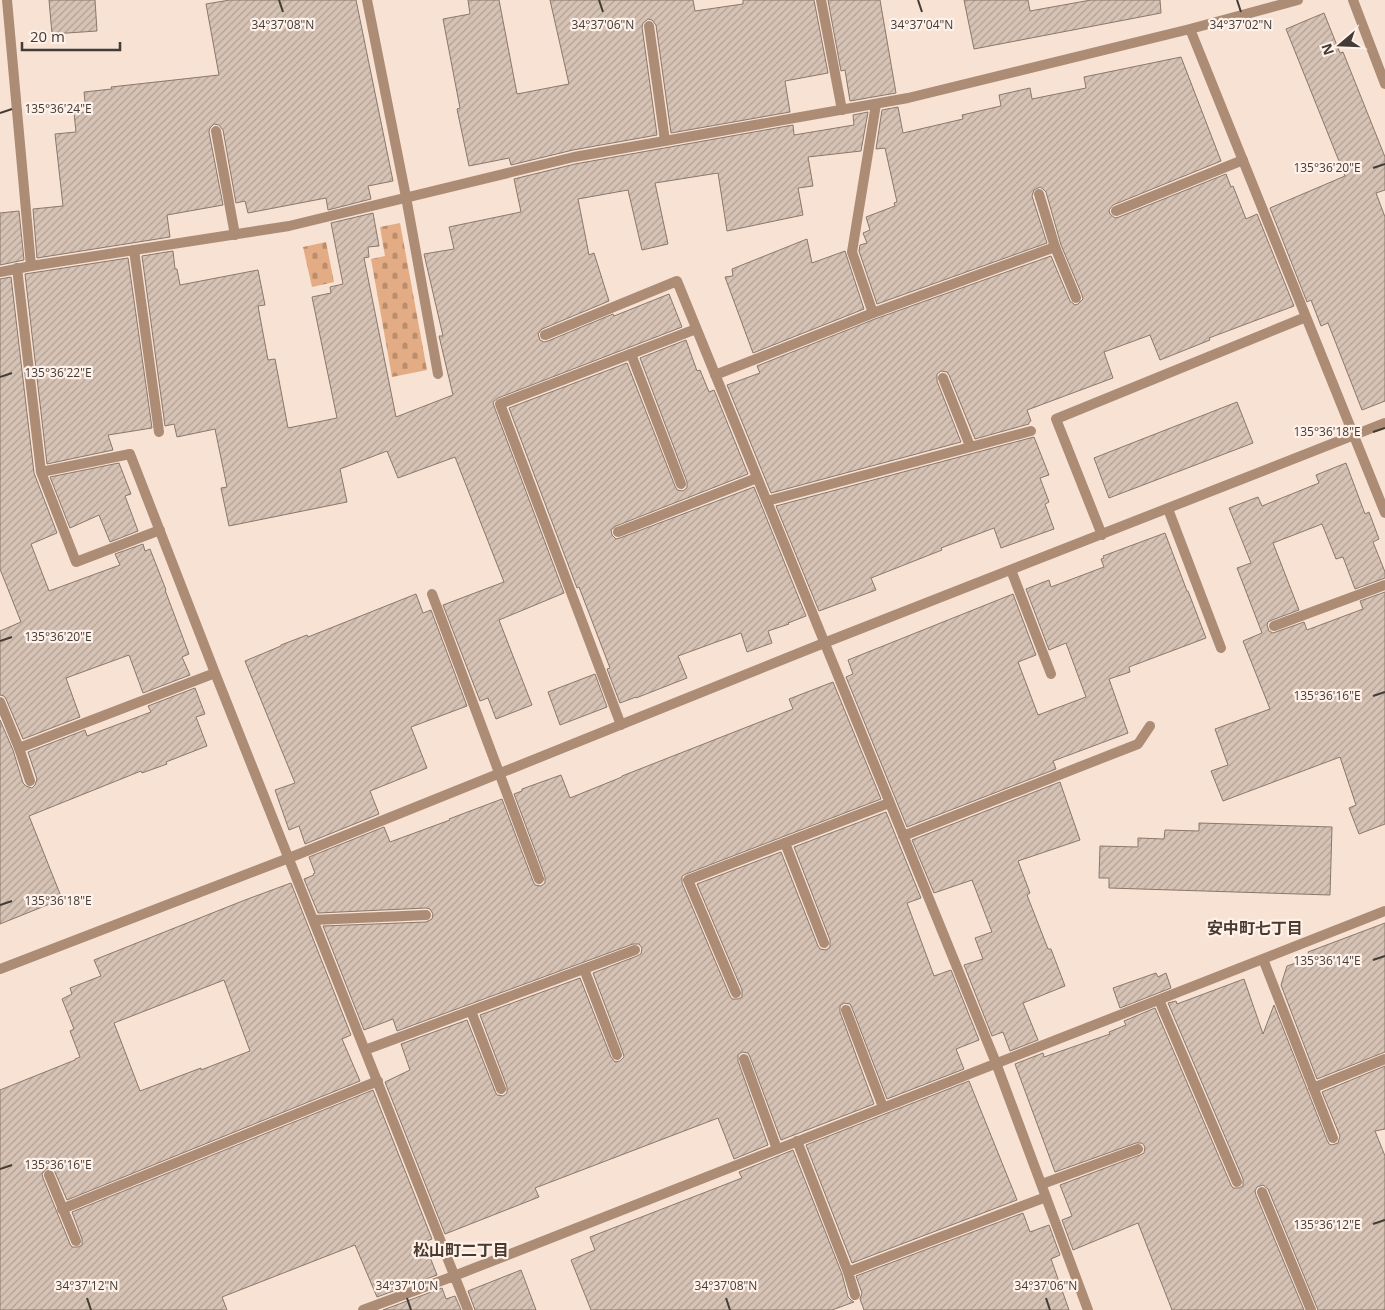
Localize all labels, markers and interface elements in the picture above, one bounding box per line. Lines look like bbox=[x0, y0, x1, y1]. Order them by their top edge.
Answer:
text: 34°37'08"N bbox=[252, 16, 314, 33]
text: 34°37'06"N bbox=[572, 16, 634, 33]
text: 34°37'04"N bbox=[891, 16, 953, 33]
text: 34°37'02"N bbox=[1210, 16, 1272, 33]
scale bar bbox=[22, 20, 120, 52]
north arrow bbox=[1315, 20, 1365, 70]
text: 20 m bbox=[30, 26, 65, 46]
text: N bbox=[1316, 41, 1338, 58]
text: 135°36'24"E bbox=[24, 100, 92, 117]
text: 135°36'20"E bbox=[1293, 159, 1361, 176]
text: 135°36'22"E bbox=[24, 364, 92, 381]
text: 135°36'18"E bbox=[1293, 423, 1361, 440]
text: 135°36'20"E bbox=[24, 628, 92, 645]
text: 135°36'16"E bbox=[1293, 687, 1361, 704]
text: 135°36'18"E bbox=[24, 892, 92, 909]
district label: 安中町七丁目 bbox=[1207, 917, 1303, 939]
text: 135°36'14"E bbox=[1293, 952, 1361, 969]
text: 135°36'16"E bbox=[24, 1156, 92, 1173]
text: 135°36'12"E bbox=[1293, 1216, 1361, 1233]
district label: 松山町二丁目 bbox=[413, 1239, 509, 1261]
text: 34°37'12"N bbox=[56, 1277, 118, 1294]
text: 34°37'10"N bbox=[376, 1277, 438, 1294]
text: 34°37'08"N bbox=[695, 1277, 757, 1294]
text: 34°37'06"N bbox=[1015, 1277, 1077, 1294]

